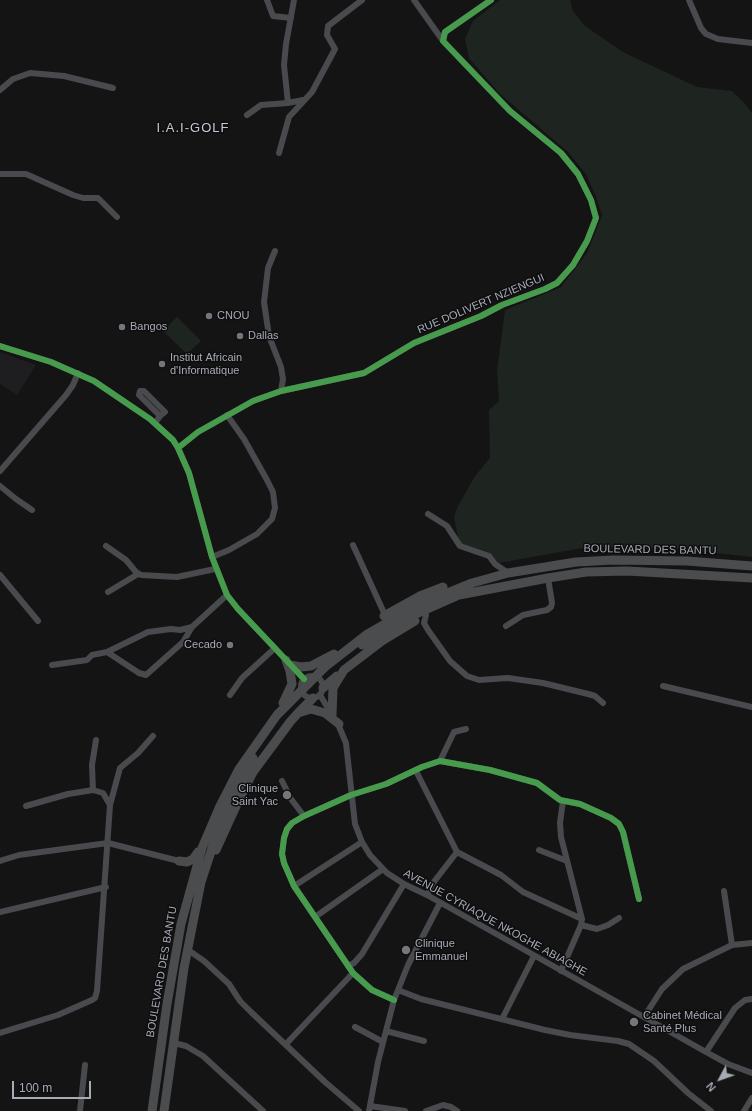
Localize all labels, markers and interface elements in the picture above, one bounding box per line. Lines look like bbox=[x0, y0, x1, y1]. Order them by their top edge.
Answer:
district label: I.A.I-GOLF bbox=[157, 120, 229, 136]
street label: RUE DOLIVERT NZIENGUI bbox=[416, 271, 546, 337]
place label: CNOU bbox=[217, 309, 249, 323]
marker: CNOU bbox=[204, 311, 214, 321]
place label: Bangos bbox=[130, 320, 167, 334]
marker: Bangos bbox=[117, 322, 127, 332]
place label: Dallas bbox=[248, 329, 279, 343]
marker: Dallas bbox=[235, 331, 245, 341]
place label: Institut Africain d'Informatique bbox=[170, 351, 242, 377]
marker: Institut Africain d'Informatique bbox=[157, 359, 167, 369]
street label: BOULEVARD DES BANTU bbox=[583, 542, 717, 558]
place label: Cecado bbox=[184, 638, 222, 652]
marker: Cecado bbox=[225, 640, 235, 650]
place label: Clinique Saint Yac bbox=[232, 782, 278, 808]
marker: Clinique Saint Yac bbox=[281, 789, 293, 801]
street label: AVENUE CYRIAQUE NKOGHE ABIAGHE bbox=[401, 867, 589, 979]
street label: BOULEVARD DES BANTU bbox=[144, 905, 180, 1039]
place label: Clinique Emmanuel bbox=[415, 937, 468, 963]
marker: Clinique Emmanuel bbox=[400, 944, 412, 956]
place label: Cabinet Médical Santé Plus bbox=[643, 1009, 722, 1035]
marker: Cabinet Médical Santé Plus bbox=[628, 1016, 640, 1028]
north arrow bbox=[700, 1059, 740, 1099]
scale bar bbox=[14, 1073, 93, 1099]
text: N bbox=[704, 1080, 718, 1094]
text: 100 m bbox=[19, 1081, 52, 1095]

